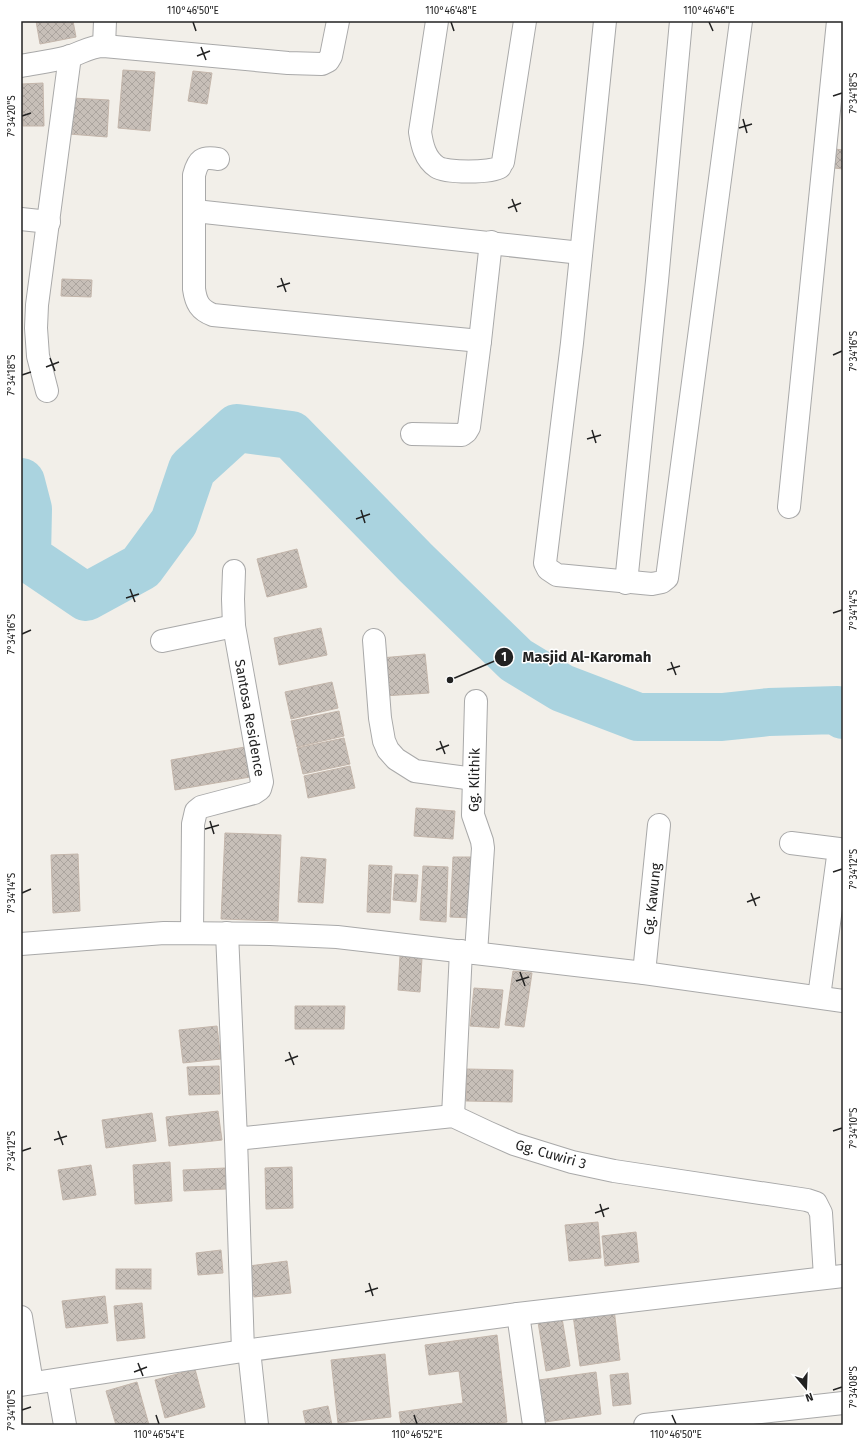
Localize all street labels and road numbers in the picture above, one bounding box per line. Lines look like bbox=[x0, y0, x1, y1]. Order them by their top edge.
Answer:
street label: Santosa Residence bbox=[231, 658, 268, 778]
street label: Gg. Klithik bbox=[465, 747, 484, 812]
street label: Gg. Kawung bbox=[640, 861, 665, 936]
street label: Gg. Cuwiri 3 bbox=[513, 1136, 588, 1173]

